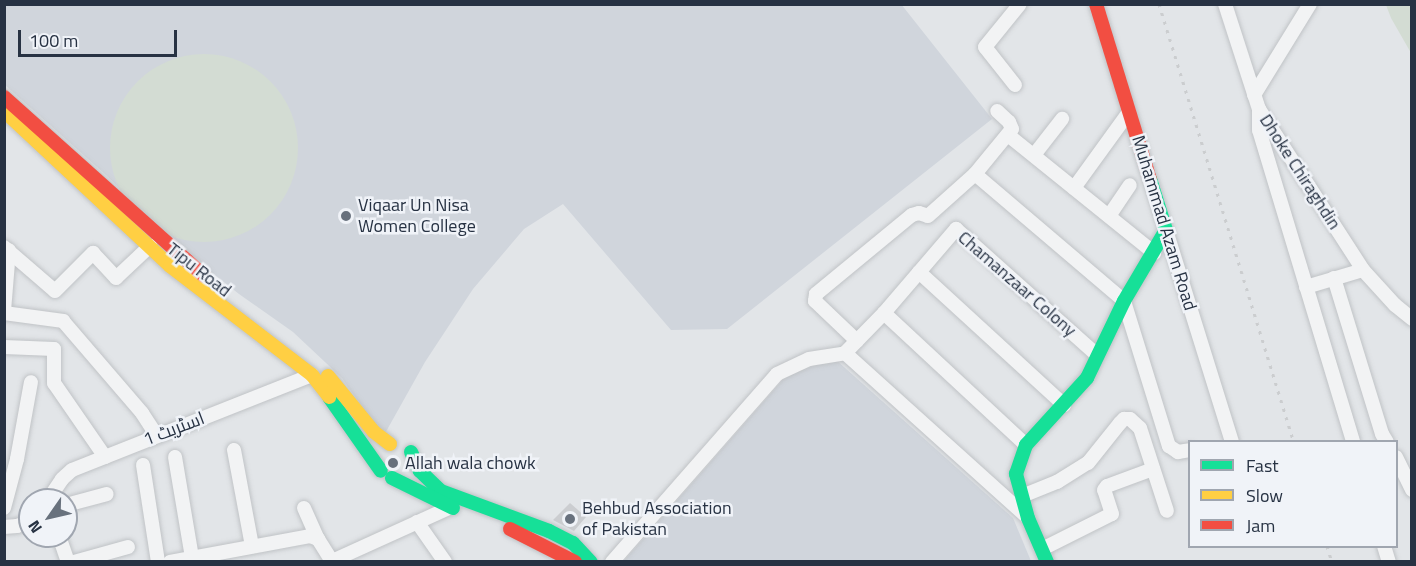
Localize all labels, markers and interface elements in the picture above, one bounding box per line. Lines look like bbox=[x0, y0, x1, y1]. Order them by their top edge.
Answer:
scale bar bbox=[21, 18, 180, 56]
text: 100 m bbox=[29, 27, 78, 54]
street label: Dhoke Chiraghdin bbox=[1255, 110, 1345, 234]
street label: Muhammad Azam Road bbox=[1127, 133, 1201, 313]
place label: Viqaar Un Nisa Women College bbox=[358, 195, 476, 238]
marker: Viqaar Un Nisa Women College bbox=[339, 209, 353, 223]
street label: Chamanzaar Colony bbox=[953, 227, 1081, 341]
street label: Tipu Road bbox=[163, 238, 235, 302]
street label: اسٹریٹ 1 bbox=[140, 407, 208, 451]
legend bbox=[1188, 440, 1398, 548]
place label: Allah wala chowk bbox=[405, 452, 536, 474]
text: Fast bbox=[1246, 452, 1279, 479]
marker: Allah wala chowk bbox=[386, 456, 400, 470]
text: Slow bbox=[1246, 482, 1283, 509]
north arrow bbox=[18, 488, 78, 548]
place label: Behbud Association of Pakistan bbox=[582, 498, 732, 540]
marker: Behbud Association of Pakistan bbox=[563, 512, 577, 526]
text: Jam bbox=[1246, 512, 1275, 539]
text: N bbox=[22, 516, 48, 538]

